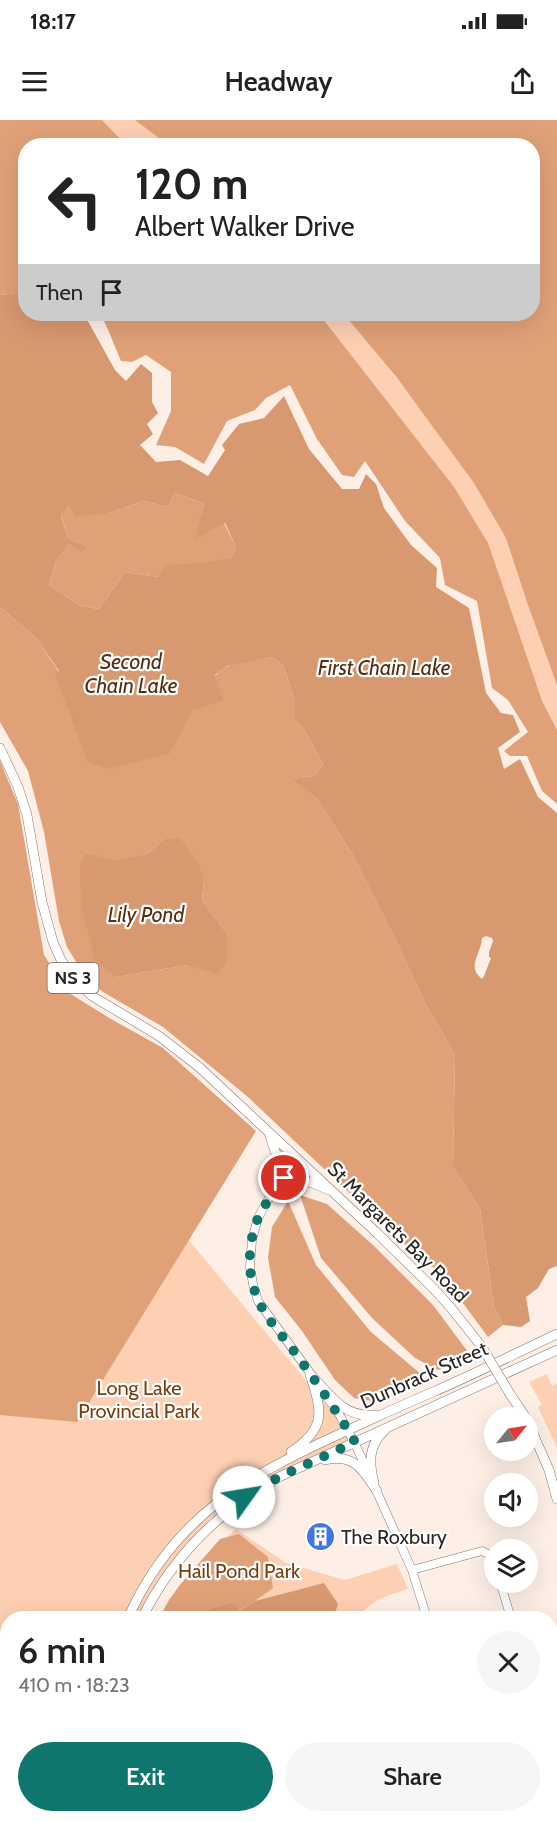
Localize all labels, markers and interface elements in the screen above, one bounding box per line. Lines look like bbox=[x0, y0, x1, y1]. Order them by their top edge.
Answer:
text: 18:17 bbox=[30, 8, 76, 35]
icon: menu bbox=[18, 65, 51, 98]
text: Headway bbox=[225, 65, 332, 98]
icon: share bbox=[506, 65, 539, 98]
text: 120 m bbox=[135, 158, 248, 210]
icon: left bbox=[36, 162, 114, 240]
text: Albert Walker Drive bbox=[135, 210, 355, 243]
icon: arrive bbox=[95, 276, 128, 309]
text: Then bbox=[36, 279, 83, 306]
water label: Second Chain Lake bbox=[85, 649, 178, 698]
water label: First Chain Lake bbox=[318, 655, 451, 680]
water label: Lily Pond bbox=[108, 902, 185, 927]
road number: NS 3 bbox=[48, 963, 98, 993]
pin bbox=[258, 1152, 309, 1203]
street label: St Margarets Bay Road bbox=[323, 1157, 473, 1307]
icon: arrive bbox=[267, 1161, 300, 1194]
street label: Dunbrack Street bbox=[357, 1336, 492, 1414]
park label: Long Lake Provincial Park bbox=[78, 1376, 200, 1423]
north arrow bbox=[484, 1407, 538, 1461]
map controls bbox=[484, 1407, 538, 1593]
position arrow bbox=[212, 1465, 276, 1529]
button: sound bbox=[484, 1473, 538, 1527]
building icon: The Roxbury bbox=[304, 1521, 336, 1553]
place label: The Roxbury bbox=[341, 1525, 447, 1549]
button: layers bbox=[484, 1539, 538, 1593]
park label: Hail Pond Park bbox=[178, 1559, 300, 1583]
text: 6 min bbox=[18, 1628, 106, 1672]
button: close bbox=[477, 1631, 540, 1694]
text: 410 m · 18:23 bbox=[18, 1673, 130, 1697]
button: Exit bbox=[18, 1742, 273, 1811]
button: Share bbox=[285, 1742, 540, 1811]

